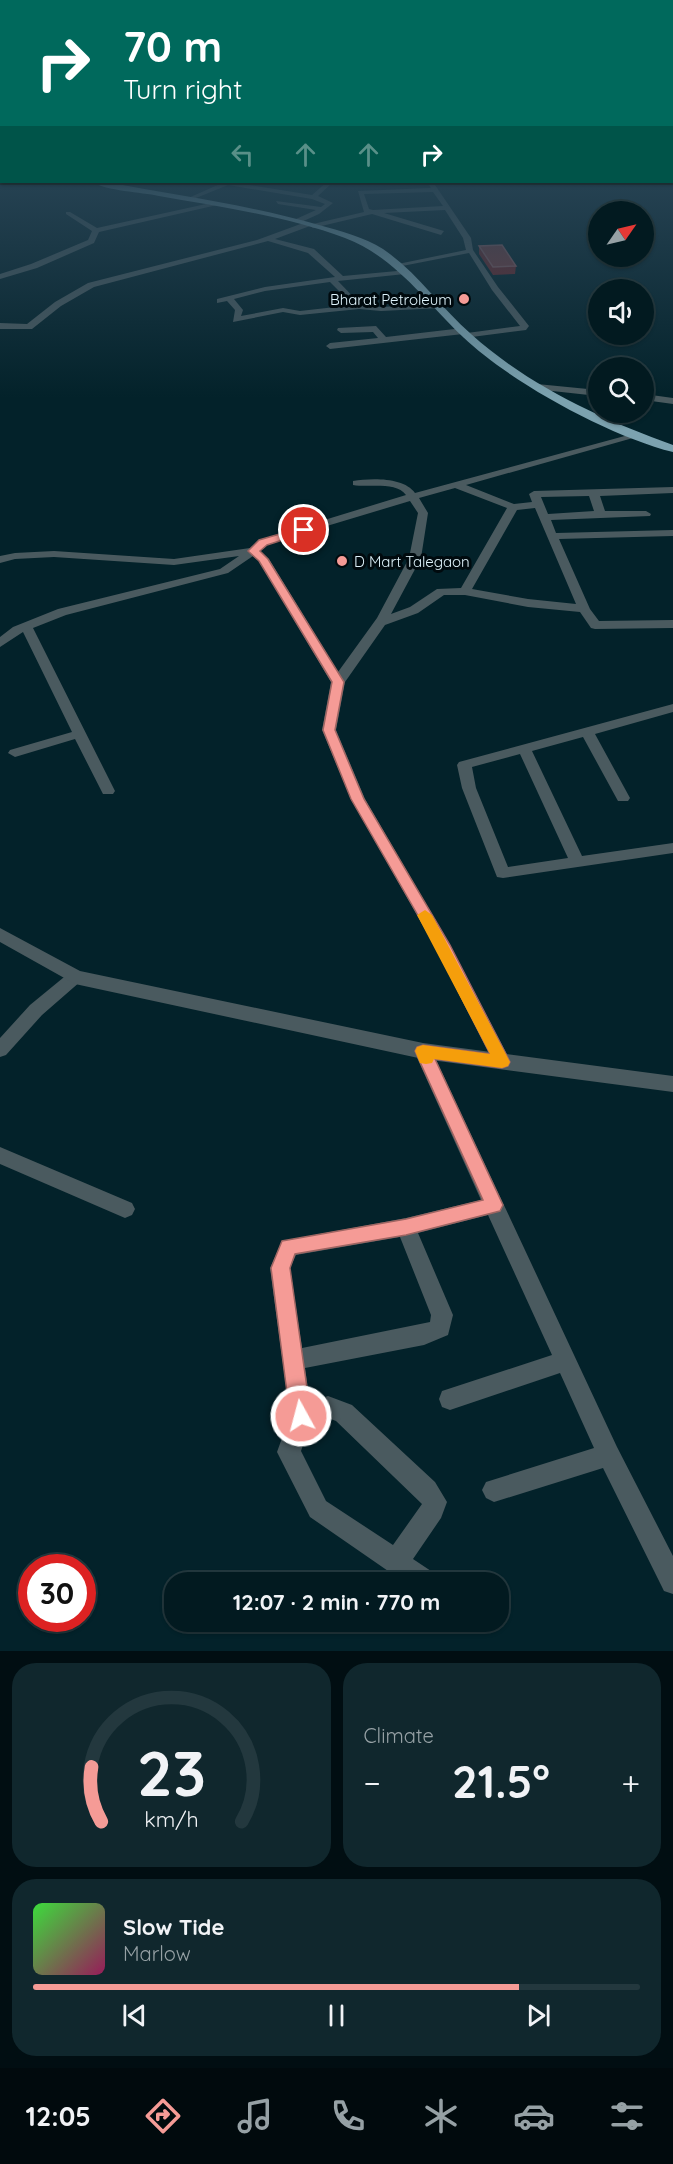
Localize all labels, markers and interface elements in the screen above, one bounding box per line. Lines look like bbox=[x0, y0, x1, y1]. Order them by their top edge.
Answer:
text: 70 m bbox=[123, 20, 222, 73]
icon: right bbox=[24, 24, 102, 102]
text: Turn right bbox=[123, 72, 242, 106]
icon: left bbox=[226, 138, 259, 171]
icon: ahead bbox=[289, 138, 322, 171]
icon: ahead bbox=[352, 138, 385, 171]
icon: right bbox=[415, 138, 448, 171]
north arrow bbox=[588, 201, 654, 267]
map controls bbox=[588, 201, 654, 423]
button: sound bbox=[588, 279, 654, 345]
place label: Bharat Petroleum bbox=[330, 290, 452, 309]
marker: Bharat Petroleum bbox=[457, 292, 471, 306]
button: search bbox=[588, 357, 654, 423]
pin bbox=[278, 504, 329, 555]
icon: arrive bbox=[287, 513, 320, 546]
place label: D Mart Talegaon bbox=[354, 552, 470, 571]
marker: D Mart Talegaon bbox=[335, 554, 349, 568]
position arrow bbox=[269, 1384, 333, 1448]
speed limit sign: 30 bbox=[18, 1554, 96, 1632]
text: 12:07 · 2 min · 770 m bbox=[233, 1588, 440, 1616]
text: Climate bbox=[364, 1723, 434, 1748]
text: 23 bbox=[137, 1734, 206, 1812]
text: 21.5° bbox=[452, 1753, 550, 1809]
text: − bbox=[364, 1762, 381, 1803]
text: + bbox=[621, 1762, 640, 1803]
text: km/h bbox=[144, 1806, 198, 1832]
text: Slow Tide bbox=[123, 1913, 224, 1941]
text: Marlow bbox=[123, 1941, 191, 1966]
icon: previous bbox=[118, 1999, 151, 2032]
icon: pause bbox=[320, 1999, 353, 2032]
icon: next bbox=[522, 1999, 555, 2032]
icon: directions bbox=[142, 2095, 184, 2137]
icon: music bbox=[234, 2095, 276, 2137]
icon: phone bbox=[327, 2095, 369, 2137]
icon: climate bbox=[420, 2095, 462, 2137]
icon: car bbox=[513, 2095, 555, 2137]
icon: filters bbox=[606, 2095, 648, 2137]
text: 12:05 bbox=[25, 2099, 91, 2133]

